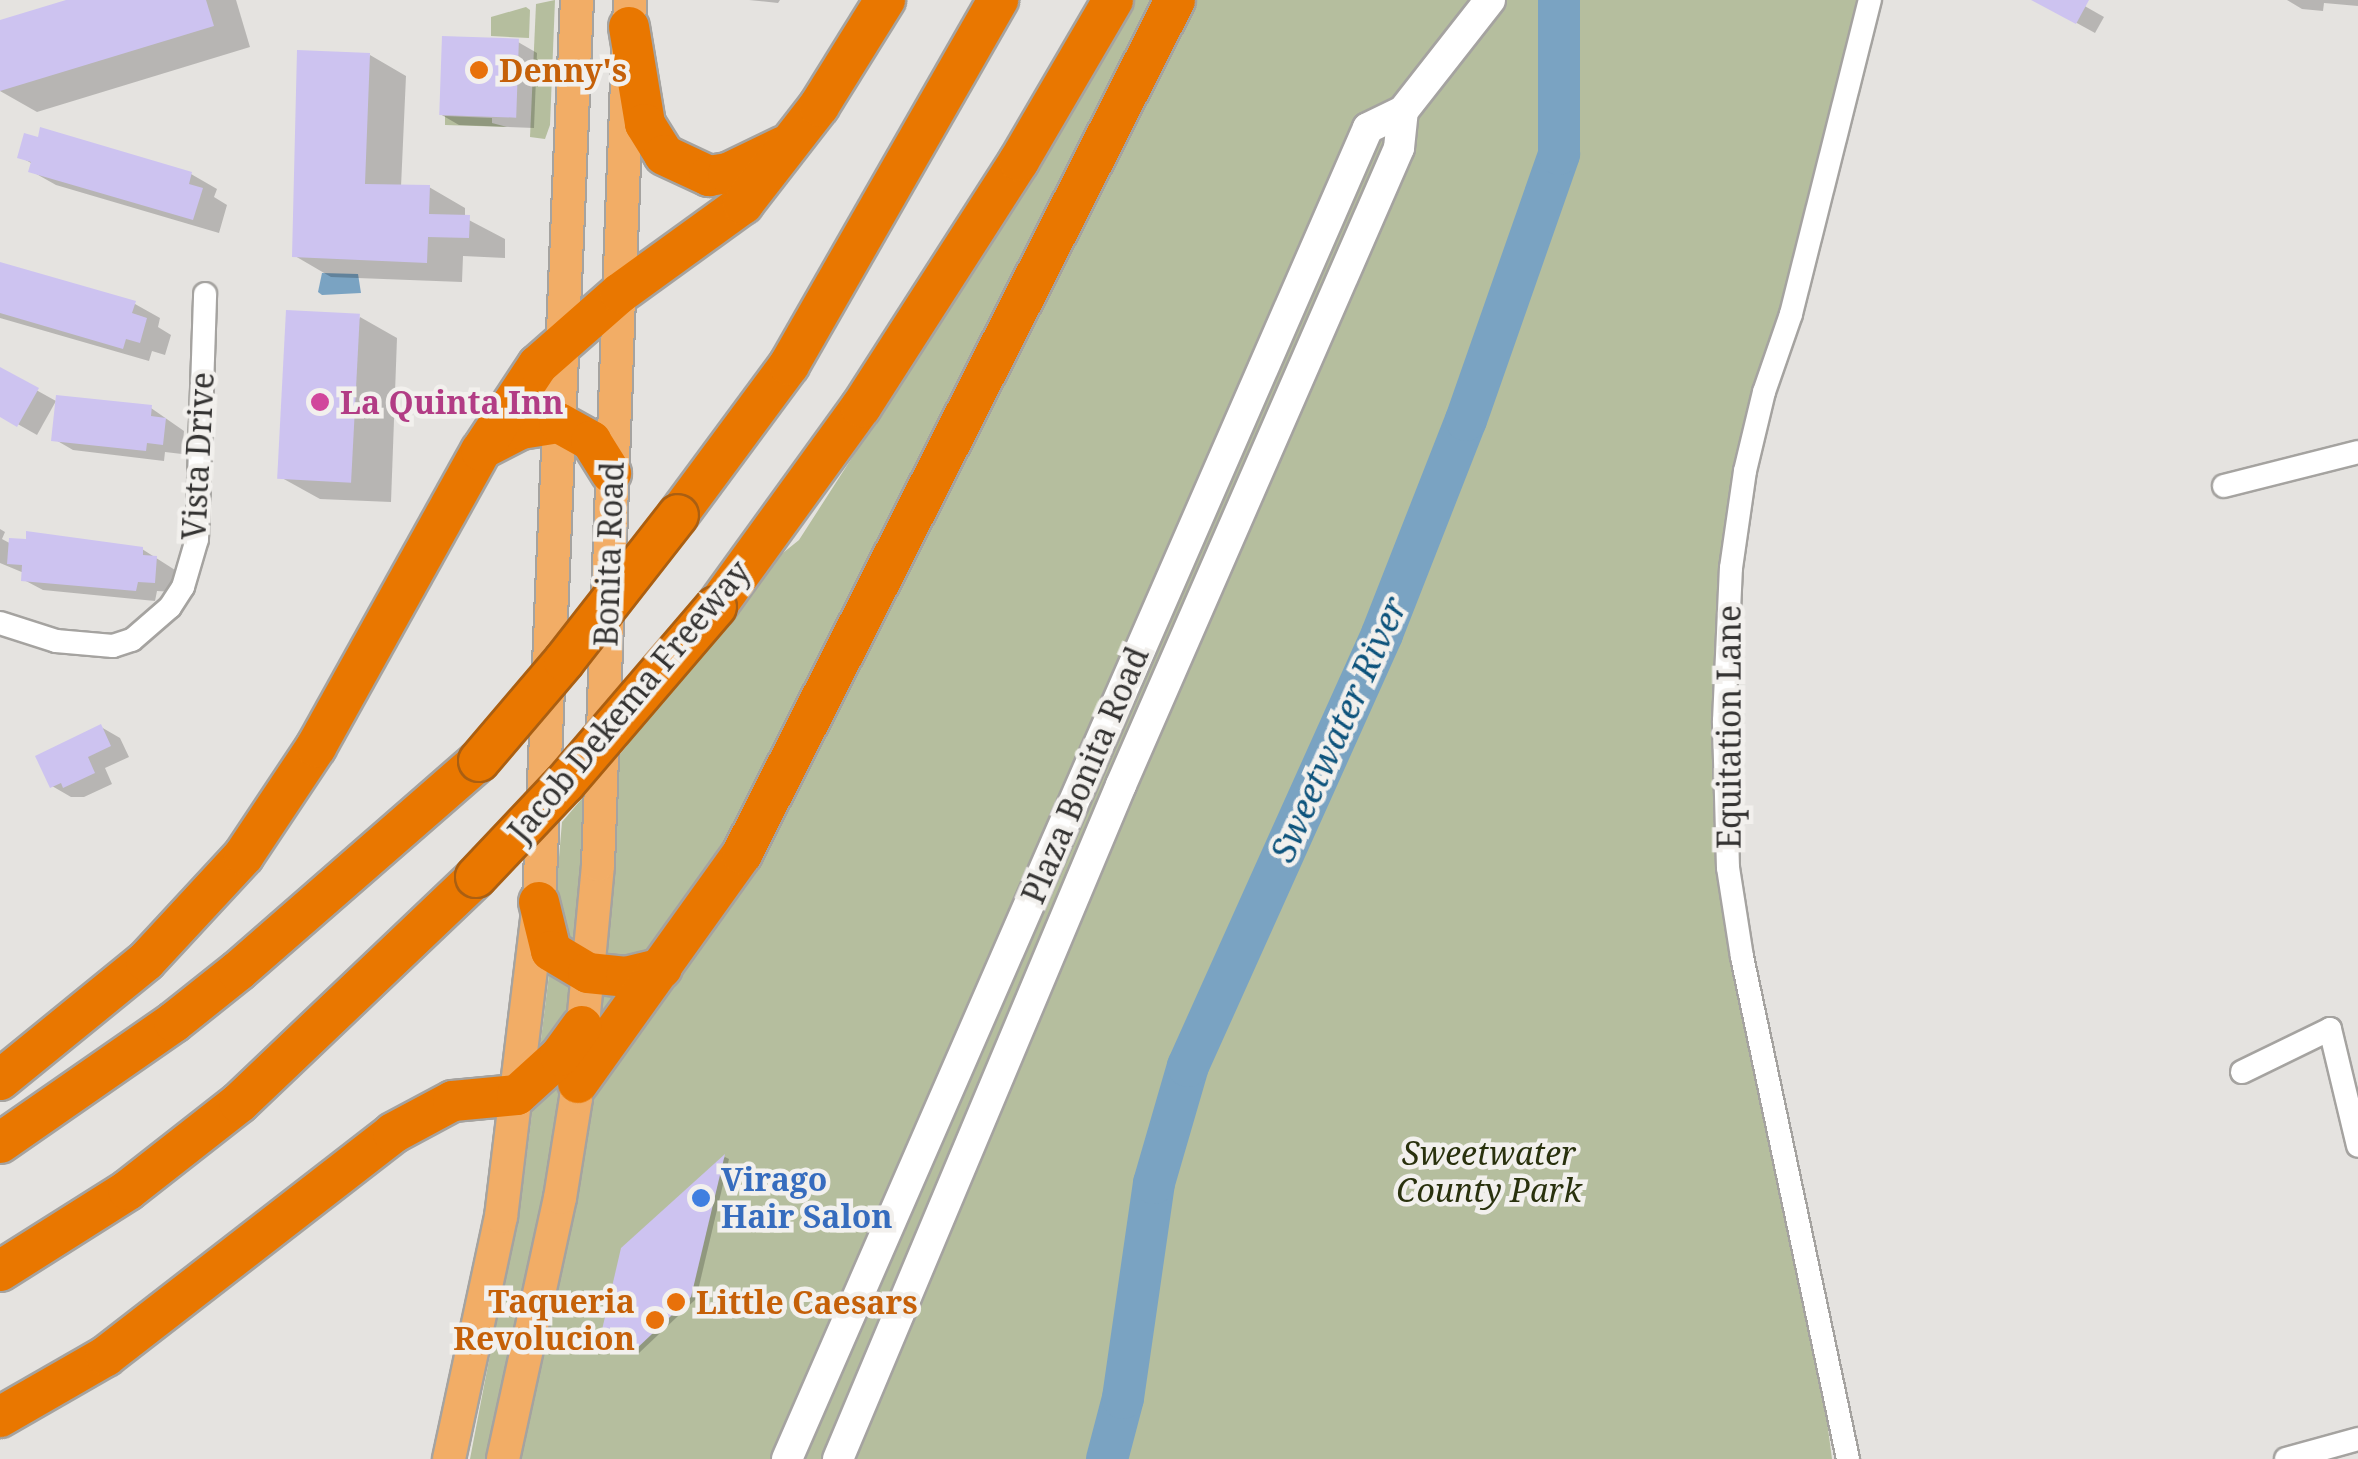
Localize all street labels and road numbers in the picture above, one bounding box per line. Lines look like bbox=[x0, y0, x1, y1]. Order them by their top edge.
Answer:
street label: Vista Drive bbox=[174, 371, 222, 541]
street label: Bonita Road bbox=[587, 461, 631, 647]
street label: Jacob Dekema Freeway bbox=[500, 553, 758, 849]
street label: Equitation Lane bbox=[1710, 605, 1748, 849]
street label: Plaza Bonita Road bbox=[1014, 641, 1156, 909]

